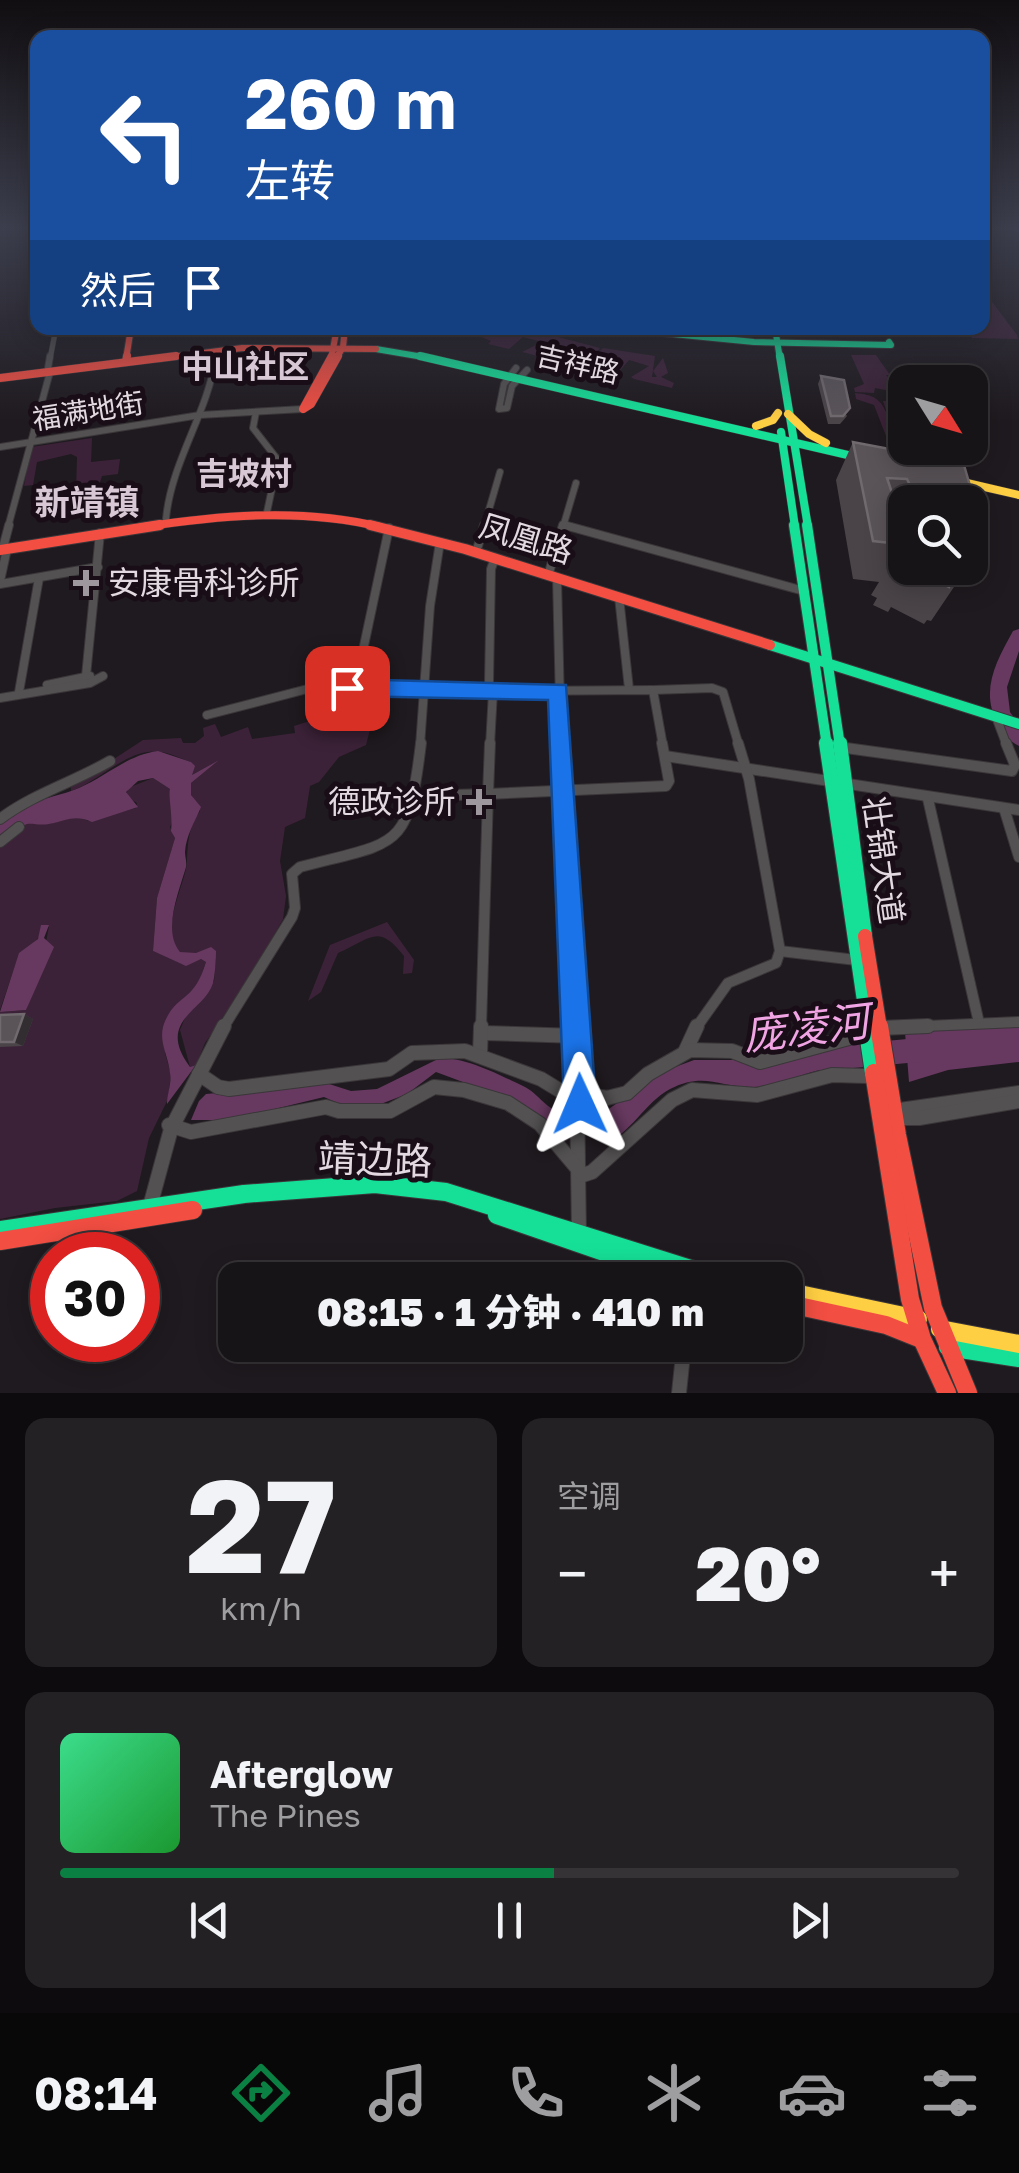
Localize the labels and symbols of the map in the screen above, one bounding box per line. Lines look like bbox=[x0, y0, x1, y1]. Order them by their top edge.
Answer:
street label: 吉祥路 bbox=[533, 338, 623, 389]
district label: 中山社区 bbox=[181, 347, 309, 385]
north arrow bbox=[888, 365, 988, 465]
street label: 福满地街 bbox=[30, 385, 146, 436]
district label: 吉坡村 bbox=[196, 454, 292, 492]
district label: 新靖镇 bbox=[34, 481, 140, 523]
street label: 凤凰路 bbox=[475, 506, 578, 570]
place label: 安康骨科诊所 bbox=[108, 563, 300, 601]
marker: 安康骨科诊所 bbox=[73, 570, 99, 596]
pin bbox=[305, 646, 390, 731]
place label: 德政诊所 bbox=[328, 782, 456, 820]
marker: 德政诊所 bbox=[466, 789, 492, 815]
street label: 壮锦大道 bbox=[856, 794, 912, 926]
water label: 庞凌河 bbox=[740, 994, 878, 1059]
position arrow bbox=[528, 1052, 632, 1156]
street label: 靖边路 bbox=[317, 1134, 433, 1183]
speed limit sign: 30 bbox=[30, 1232, 160, 1362]

